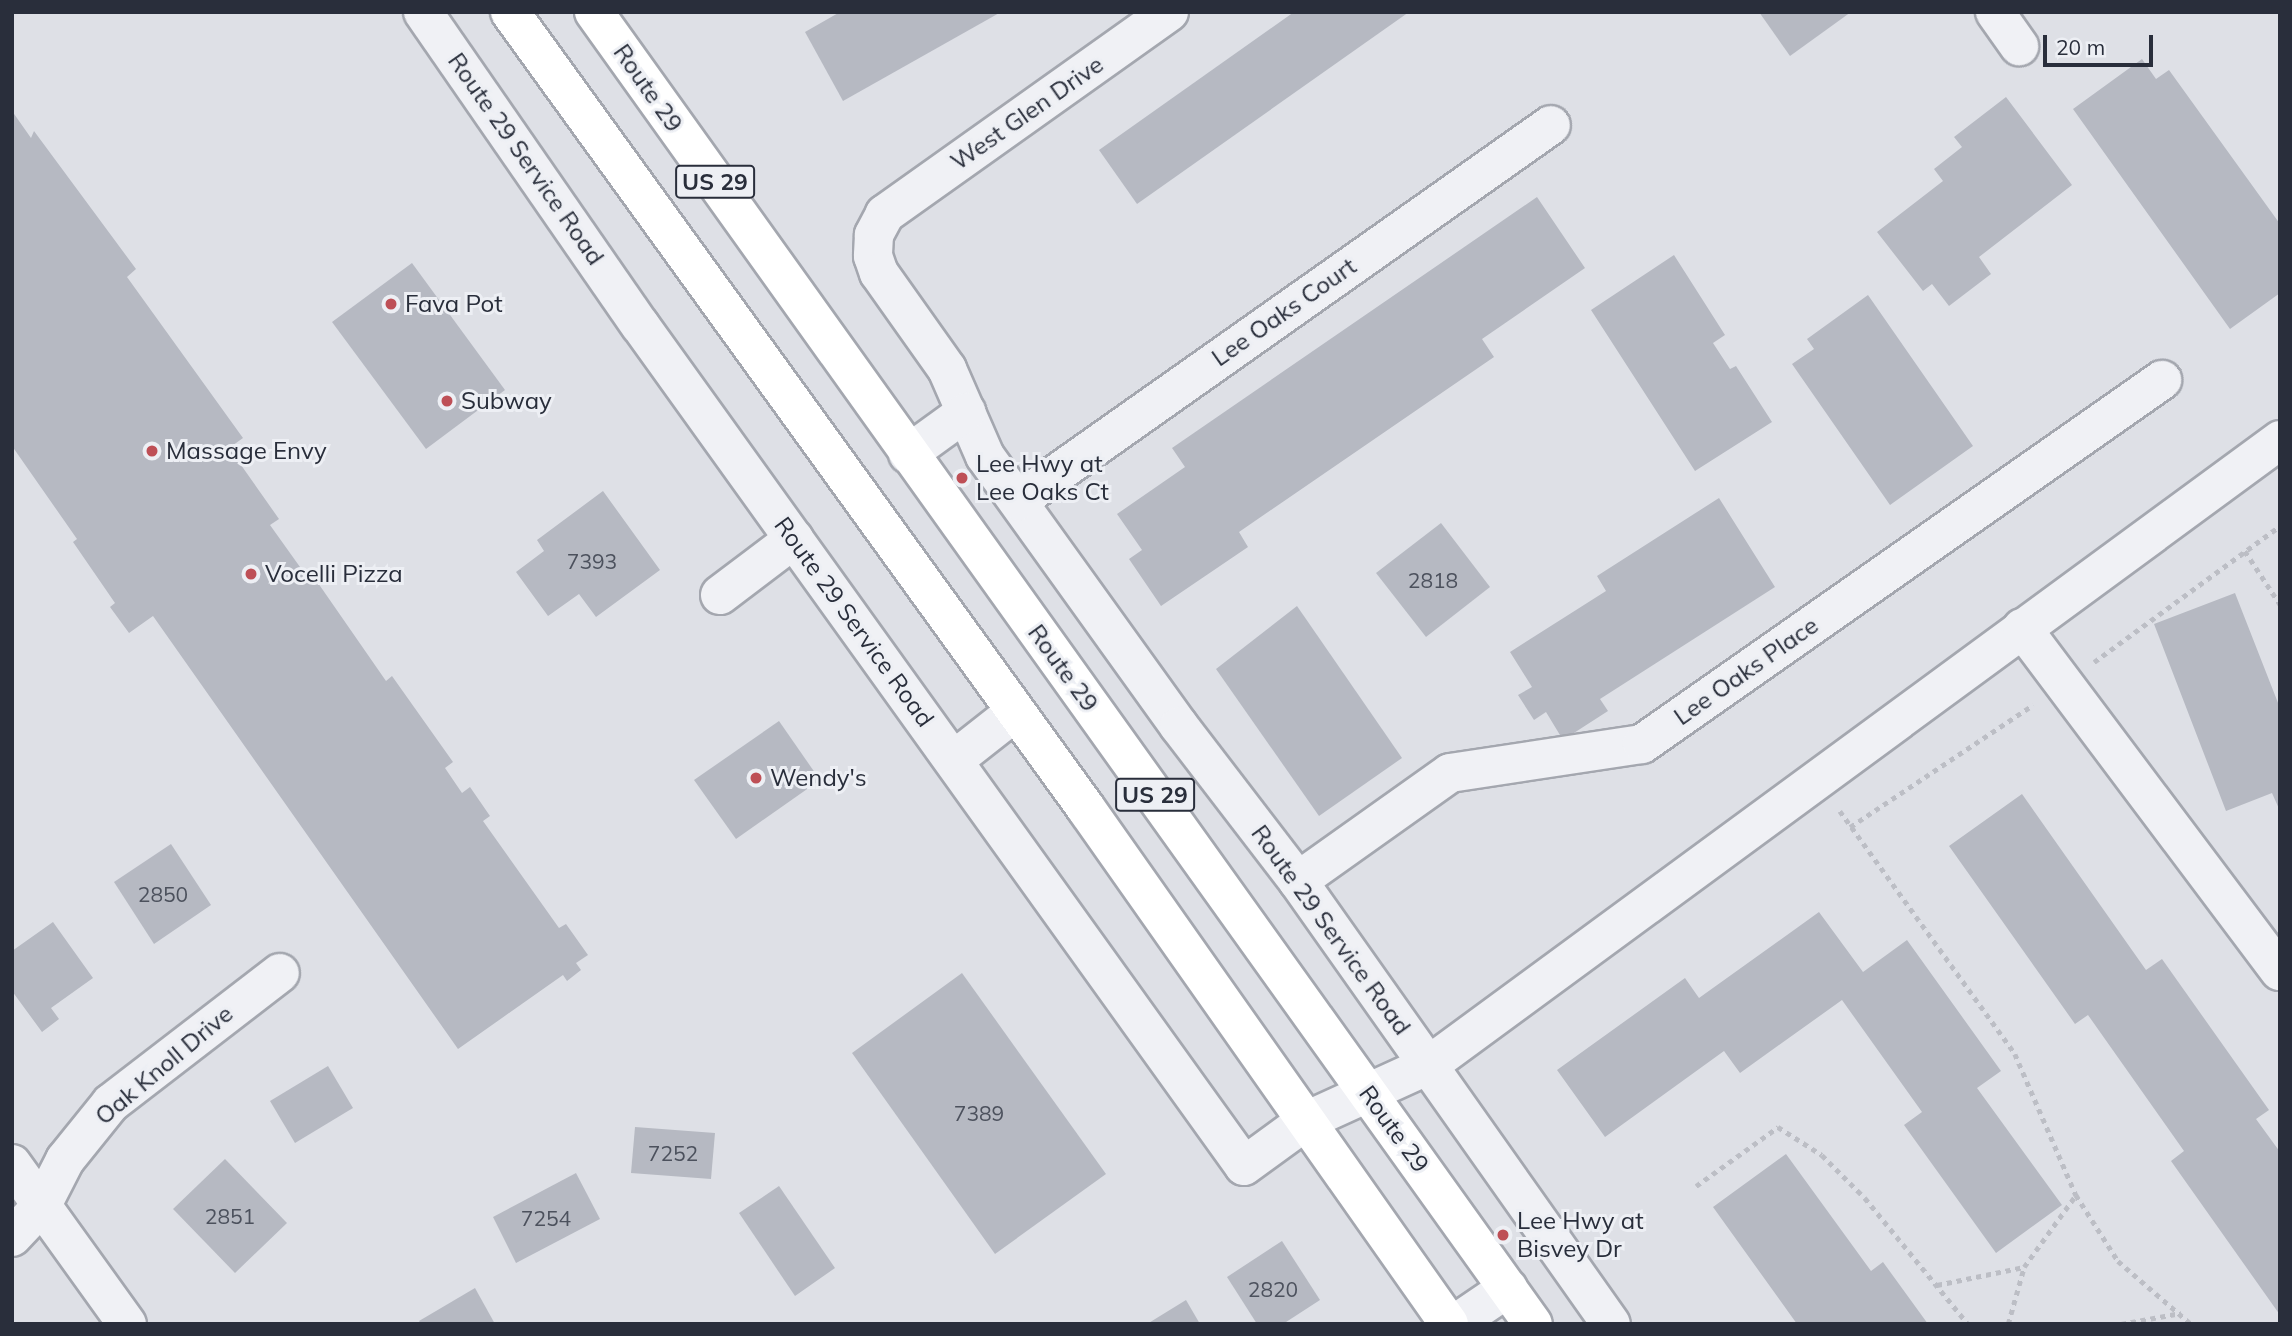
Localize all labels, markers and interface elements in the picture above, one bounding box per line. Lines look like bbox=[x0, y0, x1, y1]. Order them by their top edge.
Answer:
scale bar bbox=[2047, 21, 2157, 65]
text: 20 m bbox=[2056, 34, 2105, 60]
street label: Route 29 bbox=[607, 39, 689, 137]
street label: Route 29 Service Road bbox=[442, 47, 610, 271]
street label: West Glen Drive bbox=[945, 50, 1109, 176]
road number: US 29 bbox=[675, 162, 755, 202]
street label: Lee Oaks Court bbox=[1206, 252, 1362, 372]
place label: Fava Pot bbox=[405, 290, 503, 318]
marker: Fava Pot bbox=[383, 296, 399, 312]
place label: Subway bbox=[461, 387, 552, 415]
marker: Subway bbox=[439, 393, 455, 409]
place label: Massage Envy bbox=[166, 437, 327, 465]
marker: Massage Envy bbox=[144, 443, 160, 459]
place label: Lee Hwy at Lee Oaks Ct bbox=[976, 450, 1109, 506]
marker: Lee Hwy at Lee Oaks Ct bbox=[954, 470, 970, 486]
street label: Route 29 Service Road bbox=[768, 512, 940, 732]
house number: 7393 bbox=[567, 548, 617, 574]
place label: Vocelli Pizza bbox=[265, 560, 403, 588]
marker: Vocelli Pizza bbox=[243, 566, 259, 582]
house number: 2818 bbox=[1408, 567, 1458, 593]
street label: Lee Oaks Place bbox=[1669, 611, 1823, 731]
street label: Route 29 bbox=[1022, 619, 1104, 717]
place label: Wendy's bbox=[770, 764, 867, 792]
marker: Wendy's bbox=[748, 770, 764, 786]
road number: US 29 bbox=[1115, 776, 1195, 814]
street label: Route 29 Service Road bbox=[1245, 820, 1417, 1040]
house number: 2850 bbox=[138, 881, 188, 907]
street label: Oak Knoll Drive bbox=[90, 999, 238, 1131]
street label: Route 29 bbox=[1353, 1080, 1435, 1178]
house number: 7389 bbox=[954, 1100, 1004, 1126]
house number: 7252 bbox=[648, 1140, 698, 1166]
house number: 2851 bbox=[205, 1203, 255, 1229]
house number: 7254 bbox=[521, 1205, 571, 1231]
place label: Lee Hwy at Bisvey Dr bbox=[1517, 1207, 1644, 1263]
marker: Lee Hwy at Bisvey Dr bbox=[1495, 1227, 1511, 1243]
house number: 2820 bbox=[1248, 1276, 1298, 1302]

